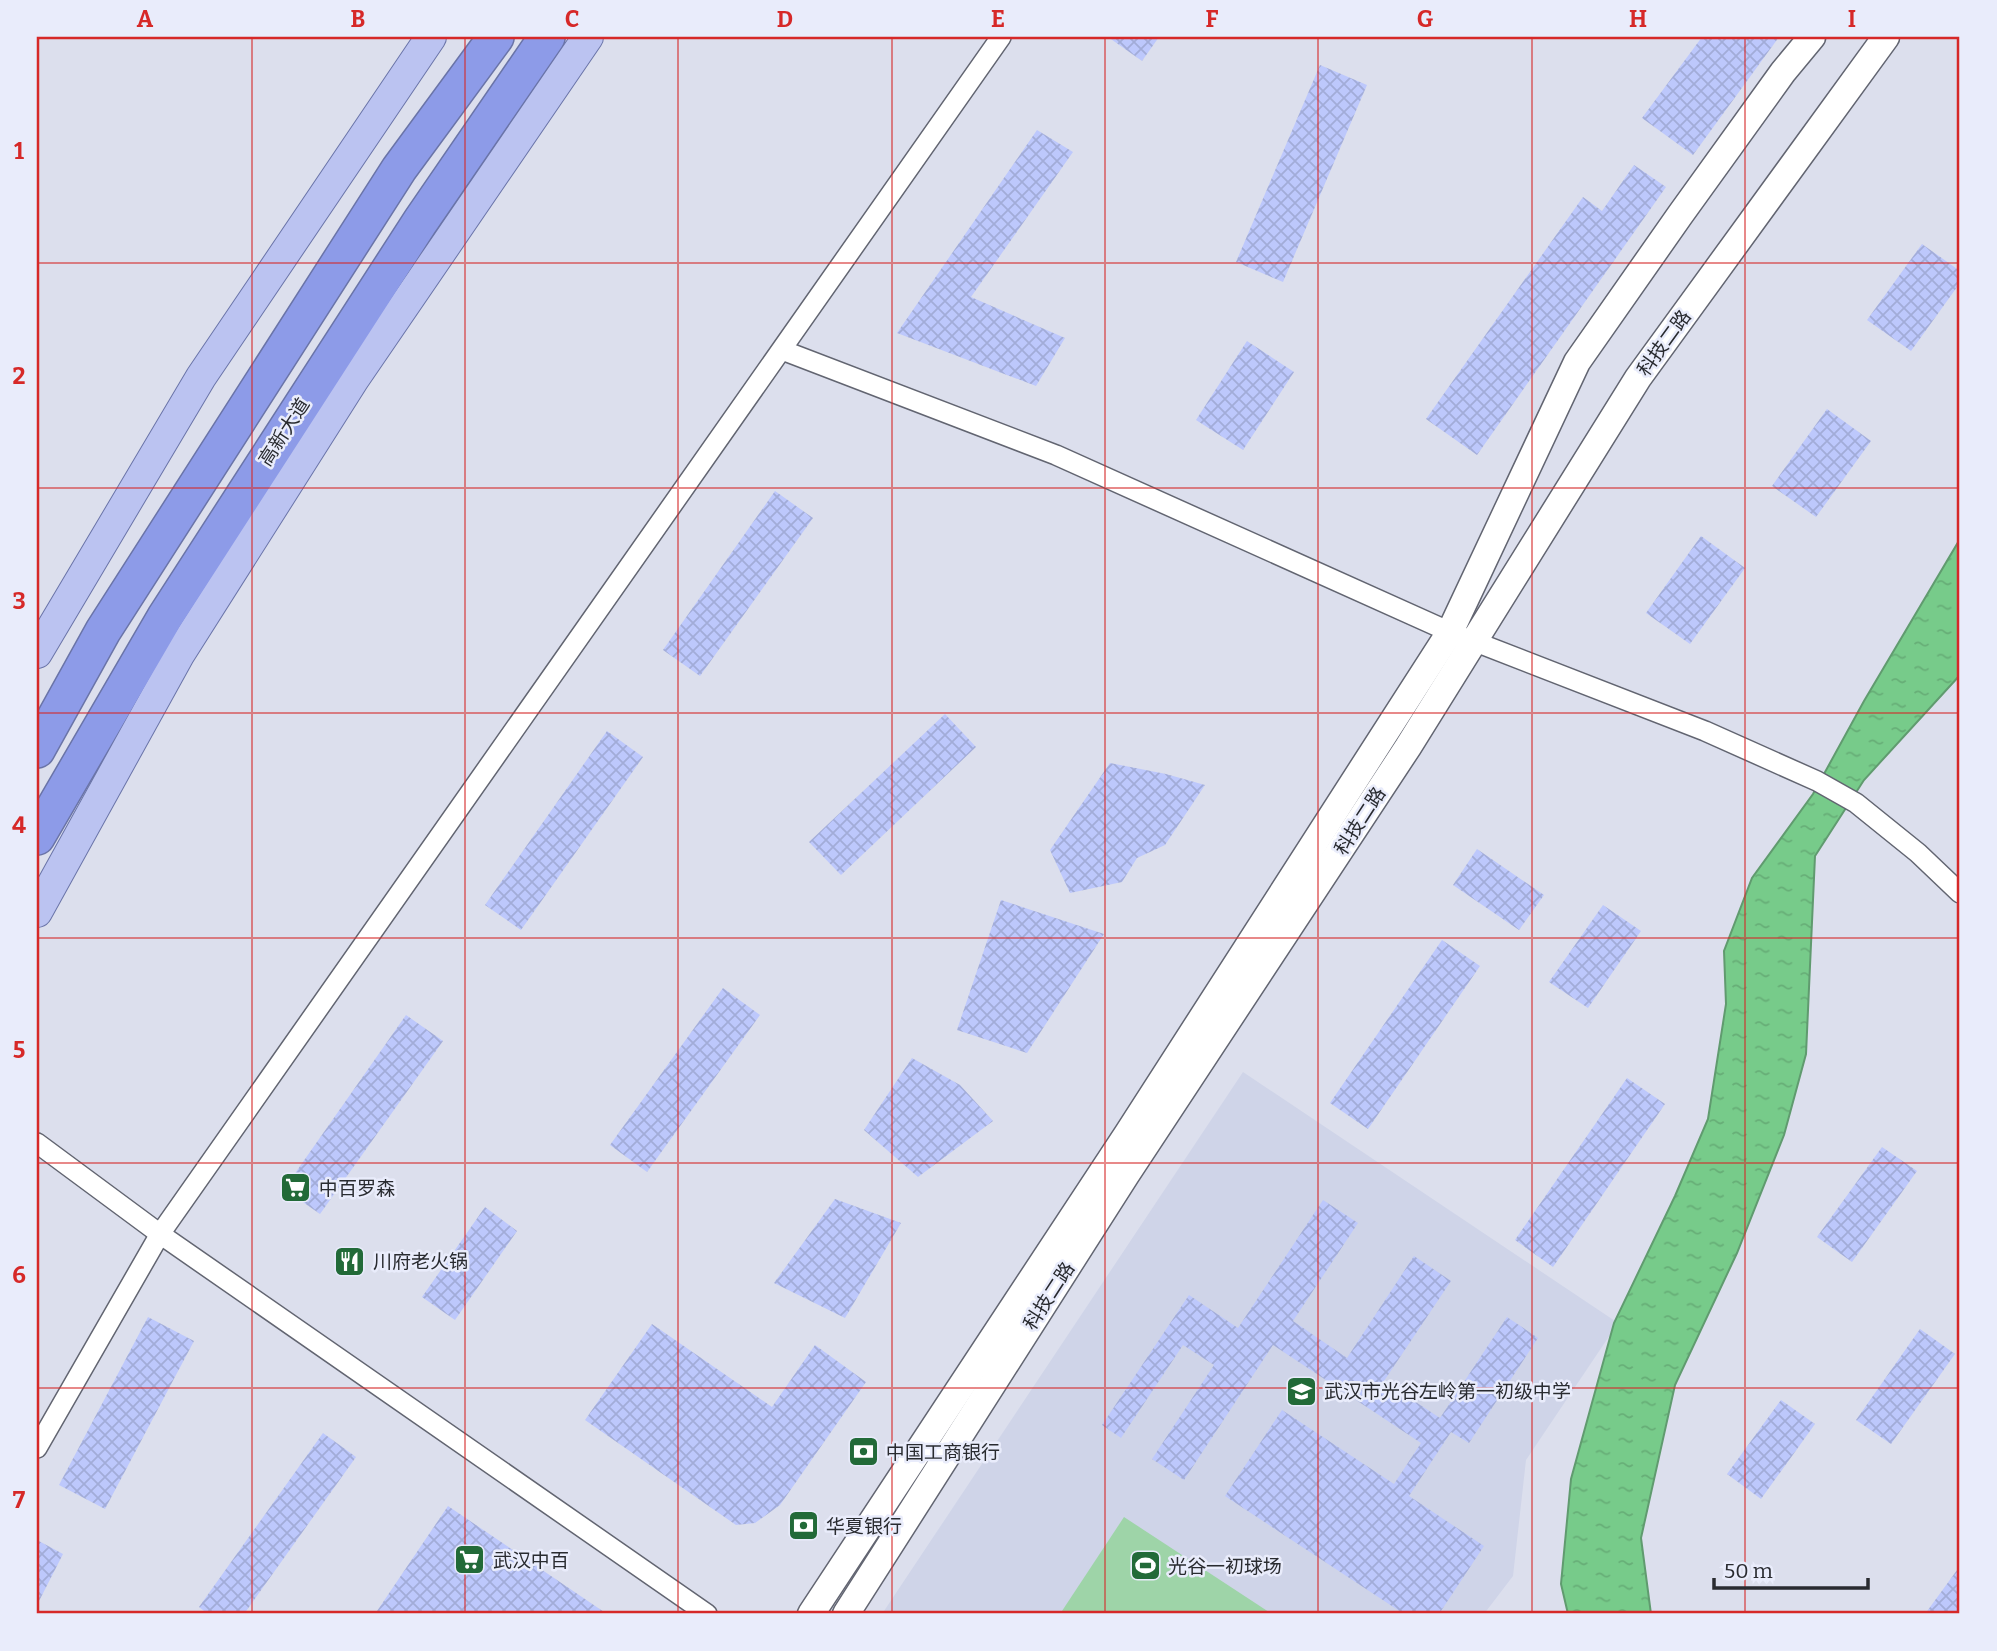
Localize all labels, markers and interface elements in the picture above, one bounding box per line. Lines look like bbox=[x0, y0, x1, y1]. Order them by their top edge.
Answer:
text: A bbox=[137, 5, 154, 33]
text: B bbox=[351, 5, 365, 33]
text: C bbox=[565, 5, 579, 33]
text: D bbox=[777, 5, 793, 33]
text: E bbox=[991, 5, 1005, 33]
text: F bbox=[1206, 5, 1219, 33]
text: G bbox=[1417, 5, 1434, 33]
text: H bbox=[1629, 5, 1647, 33]
text: I bbox=[1848, 5, 1856, 33]
text: 1 bbox=[14, 137, 24, 165]
street label: 科技二路 bbox=[1632, 305, 1696, 381]
text: 2 bbox=[13, 362, 26, 390]
street label: 高新大道 bbox=[254, 394, 314, 470]
text: 3 bbox=[12, 587, 26, 615]
street label: 科技二路 bbox=[1330, 783, 1390, 859]
text: 4 bbox=[12, 811, 26, 839]
text: 5 bbox=[13, 1036, 25, 1064]
supermarket icon: 中百罗森 bbox=[279, 1171, 313, 1205]
place label: 中百罗森 bbox=[319, 1177, 395, 1200]
restaurant icon: 川府老火锅 bbox=[333, 1244, 367, 1278]
place label: 川府老火锅 bbox=[373, 1250, 468, 1273]
street label: 科技二路 bbox=[1019, 1258, 1079, 1334]
text: 6 bbox=[12, 1261, 26, 1289]
school or university icon: 武汉市光谷左岭第一初级中学 bbox=[1284, 1374, 1318, 1408]
place label: 武汉市光谷左岭第一初级中学 bbox=[1324, 1380, 1571, 1403]
bank icon: 中国工商银行 bbox=[846, 1435, 880, 1469]
place label: 中国工商银行 bbox=[886, 1441, 1000, 1464]
text: 7 bbox=[13, 1486, 26, 1514]
bank icon: 华夏银行 bbox=[786, 1509, 820, 1543]
place label: 华夏银行 bbox=[826, 1515, 902, 1538]
supermarket icon: 武汉中百 bbox=[453, 1543, 487, 1577]
scale bar bbox=[1714, 1546, 1868, 1590]
place label: 武汉中百 bbox=[493, 1549, 569, 1572]
sports icon: 光谷一初球场 bbox=[1128, 1549, 1162, 1583]
place label: 光谷一初球场 bbox=[1168, 1555, 1282, 1578]
text: 50 m bbox=[1724, 1558, 1773, 1584]

